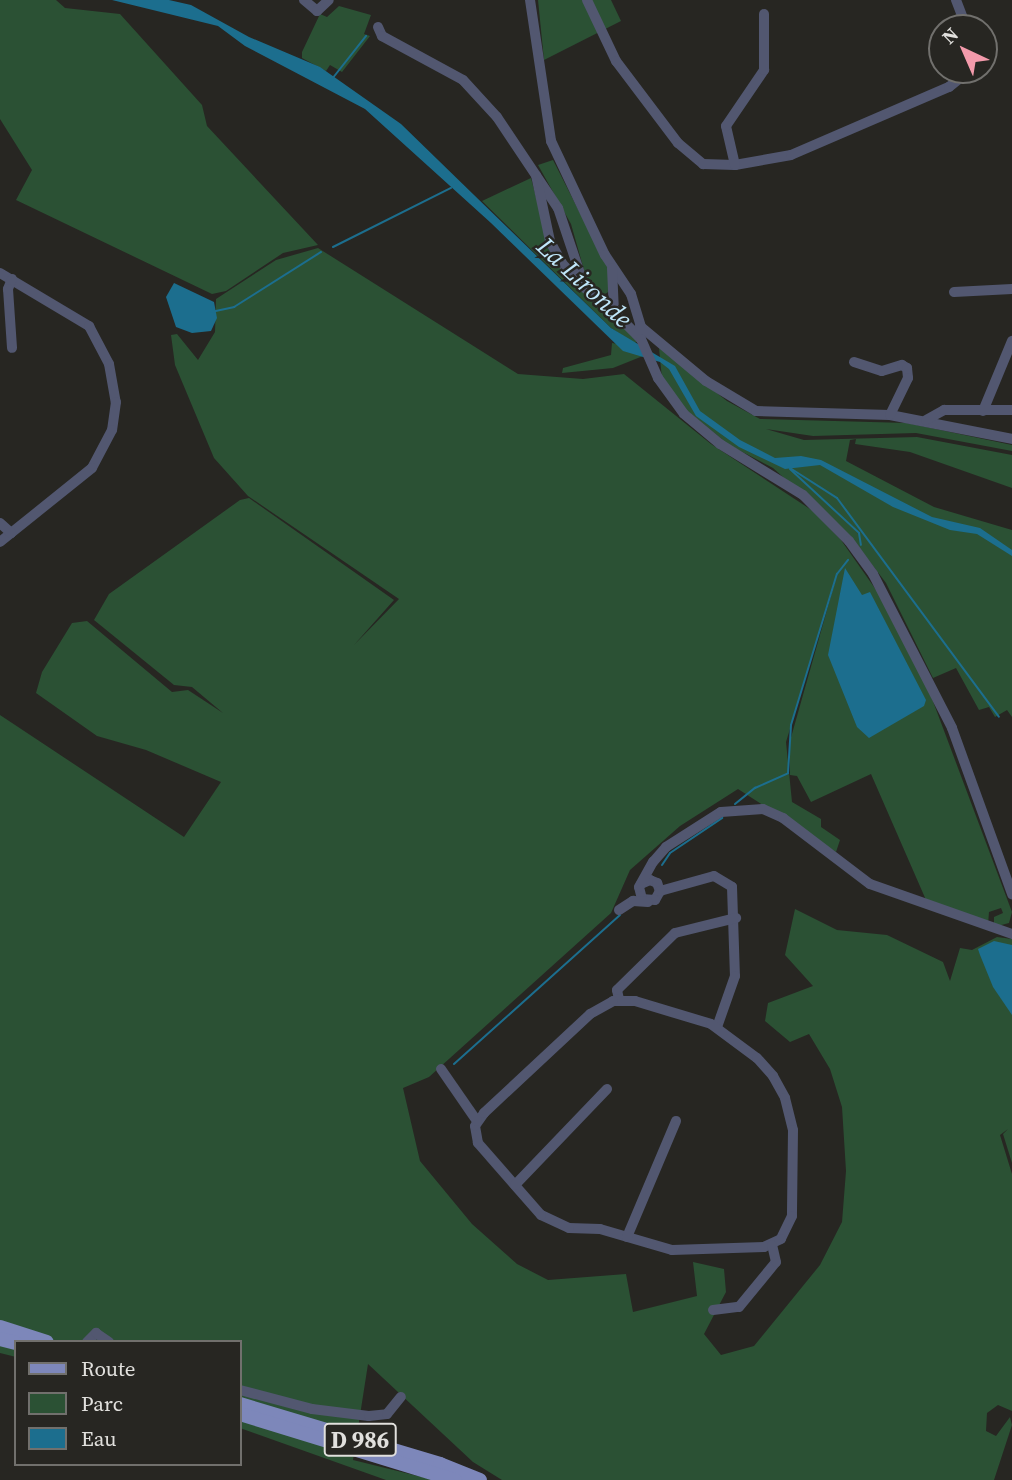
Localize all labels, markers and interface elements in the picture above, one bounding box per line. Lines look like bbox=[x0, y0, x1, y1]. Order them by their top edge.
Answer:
north arrow bbox=[928, 14, 998, 84]
text: N bbox=[936, 21, 964, 49]
water label: La Lironde bbox=[530, 231, 638, 335]
legend bbox=[14, 1340, 242, 1466]
text: Route bbox=[81, 1354, 136, 1383]
text: Parc bbox=[81, 1389, 123, 1418]
road number: D 986 bbox=[323, 1420, 397, 1460]
text: Eau bbox=[81, 1424, 117, 1453]

